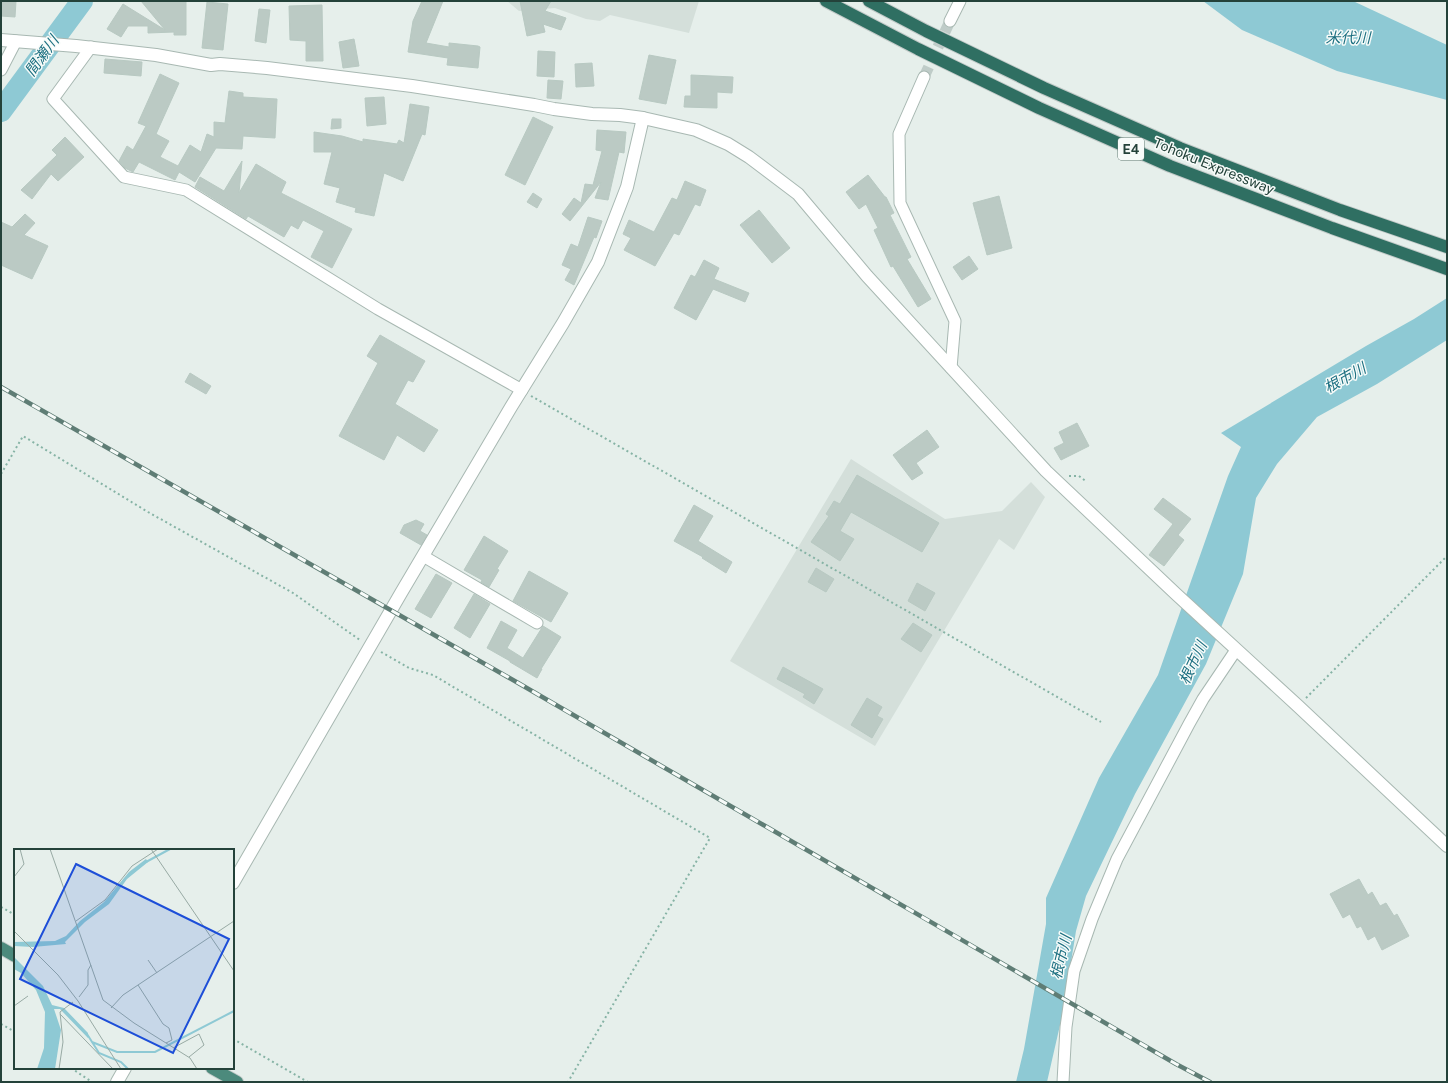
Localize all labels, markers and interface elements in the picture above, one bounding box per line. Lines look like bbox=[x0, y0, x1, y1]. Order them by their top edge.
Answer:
water label: 米代川 bbox=[1325, 29, 1372, 46]
water label: 間瀬川 bbox=[21, 31, 63, 79]
street label: Tohoku Expressway bbox=[1151, 135, 1277, 198]
road number: E4 bbox=[1118, 138, 1144, 160]
water label: 根市川 bbox=[1321, 358, 1370, 396]
water label: 根市川 bbox=[1175, 637, 1211, 687]
inset map bbox=[14, 849, 234, 1069]
water label: 根市川 bbox=[1047, 931, 1075, 981]

